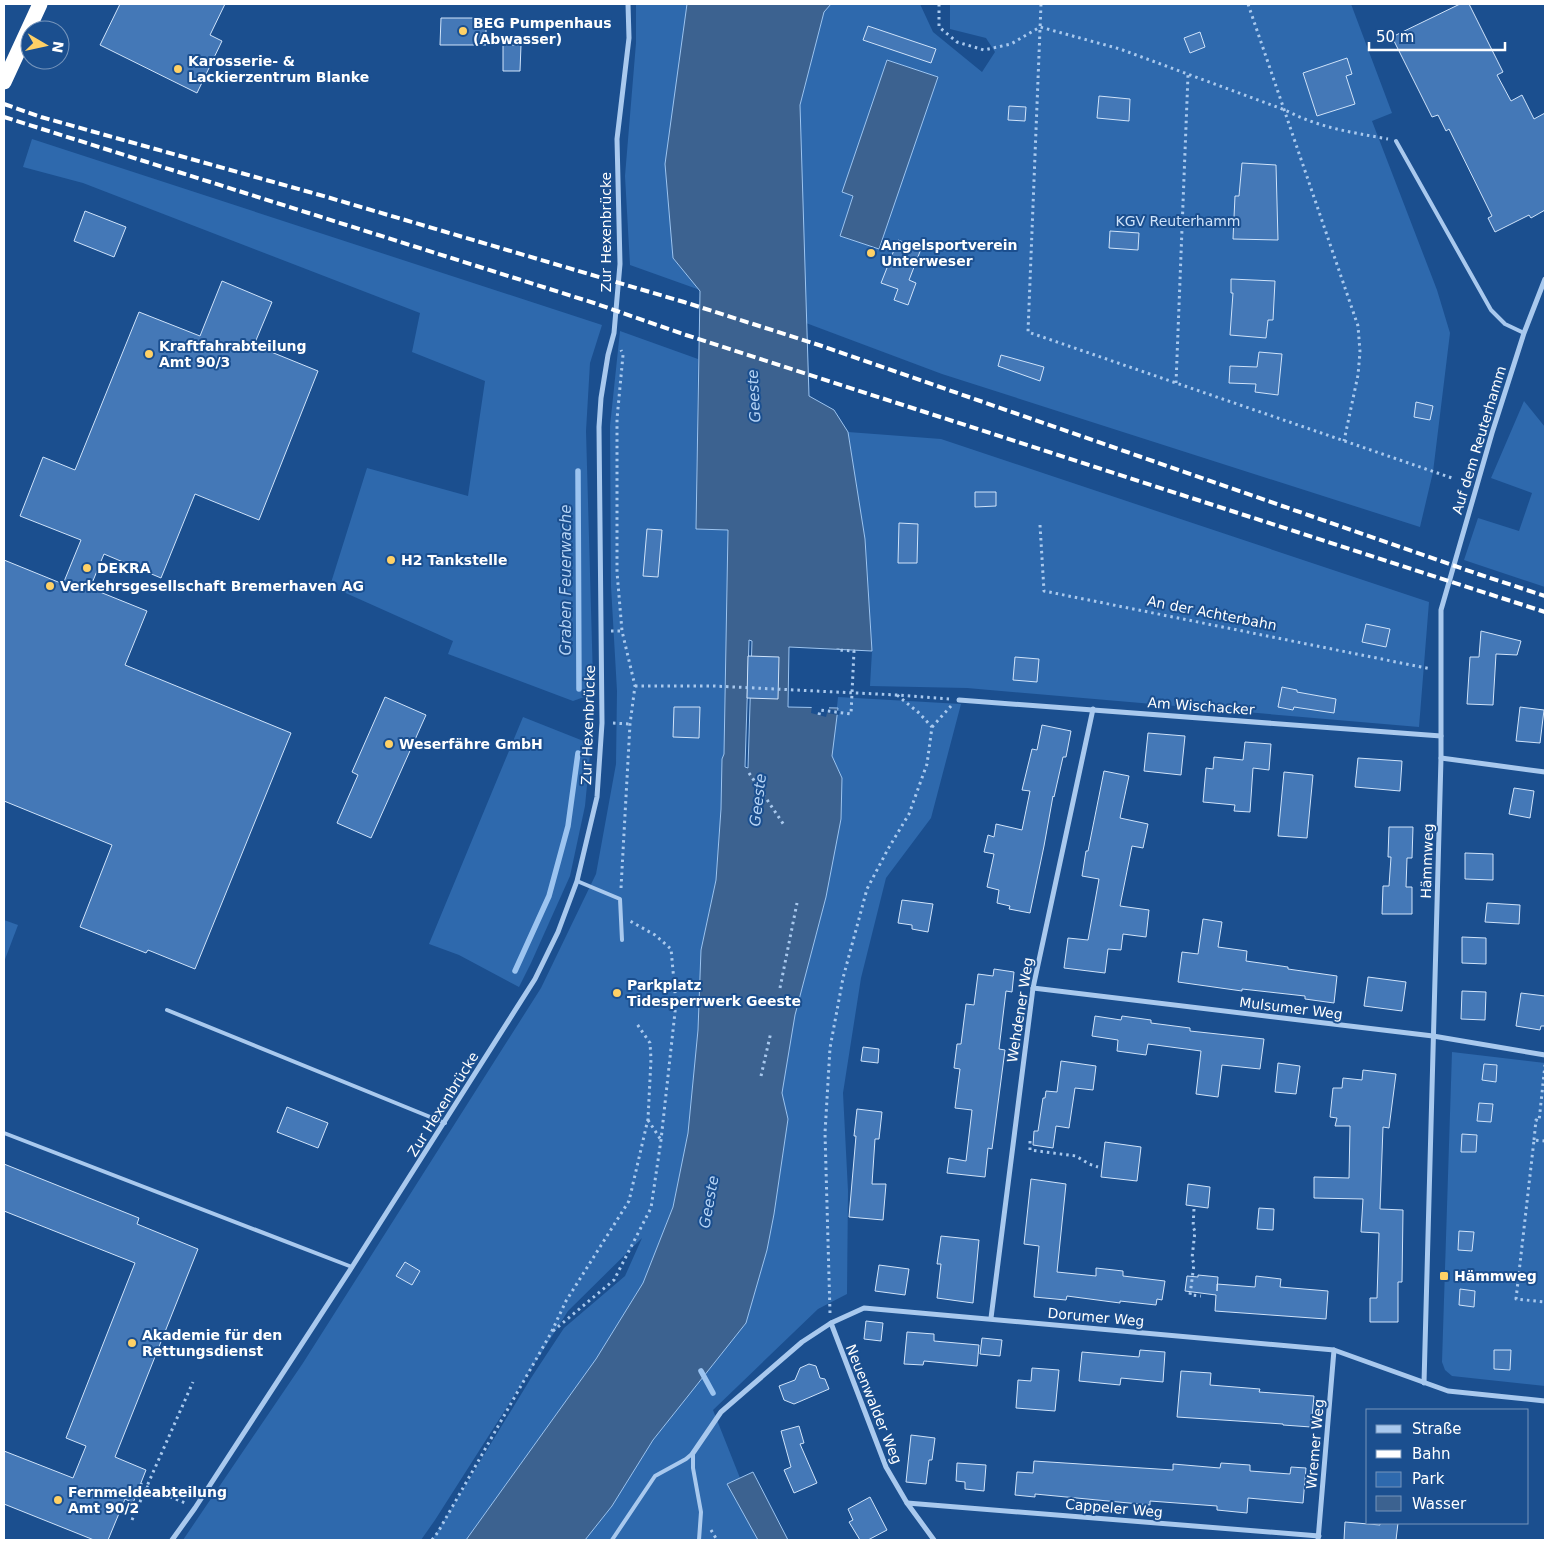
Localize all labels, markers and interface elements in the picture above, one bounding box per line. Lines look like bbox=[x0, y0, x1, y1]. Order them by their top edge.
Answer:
place label: BEG Pumpenhaus (Abwasser) bbox=[473, 15, 612, 47]
north arrow bbox=[20, 20, 70, 70]
scale bar bbox=[1369, 20, 1505, 52]
marker: BEG Pumpenhaus (Abwasser) bbox=[457, 25, 469, 37]
text: 50 m bbox=[1376, 28, 1414, 46]
text: N bbox=[49, 40, 67, 54]
place label: Karosserie- & Lackierzentrum Blanke bbox=[188, 53, 369, 85]
marker: Karosserie- & Lackierzentrum Blanke bbox=[172, 63, 184, 75]
street label: Zur Hexenbrücke bbox=[598, 172, 614, 292]
park label: KGV Reuterhamm bbox=[1116, 213, 1240, 229]
place label: Angelsportverein Unterweser bbox=[881, 237, 1017, 269]
marker: Angelsportverein Unterweser bbox=[865, 247, 877, 259]
place label: Kraftfahrabteilung Amt 90/3 bbox=[159, 338, 307, 370]
marker: Kraftfahrabteilung Amt 90/3 bbox=[143, 348, 155, 360]
street label: Auf dem Reuterhamm bbox=[1449, 364, 1509, 516]
water label: Geeste bbox=[744, 369, 764, 423]
water label: Graben Feuerwache bbox=[557, 504, 575, 656]
place label: H2 Tankstelle bbox=[401, 552, 507, 568]
marker: H2 Tankstelle bbox=[385, 554, 397, 566]
place label: DEKRA bbox=[97, 560, 151, 576]
marker: DEKRA bbox=[81, 562, 93, 574]
place label: Verkehrsgesellschaft Bremerhaven AG bbox=[60, 578, 364, 594]
marker: Verkehrsgesellschaft Bremerhaven AG bbox=[44, 580, 56, 592]
street label: An der Achterbahn bbox=[1146, 593, 1278, 633]
street label: Zur Hexenbrücke bbox=[578, 665, 598, 785]
street label: Am Wischacker bbox=[1147, 694, 1255, 718]
place label: Weserfähre GmbH bbox=[399, 736, 543, 752]
marker: Weserfähre GmbH bbox=[383, 738, 395, 750]
water label: Geeste bbox=[746, 773, 770, 827]
street label: Hämmweg bbox=[1418, 823, 1436, 899]
street label: Wehdener Weg bbox=[1004, 956, 1036, 1064]
place label: Parkplatz Tidesperrwerk Geeste bbox=[627, 977, 801, 1009]
marker: Parkplatz Tidesperrwerk Geeste bbox=[611, 987, 623, 999]
street label: Mulsumer Weg bbox=[1238, 994, 1344, 1022]
street label: Zur Hexenbrücke bbox=[404, 1049, 482, 1159]
water label: Geeste bbox=[696, 1174, 722, 1230]
place label: Hämmweg bbox=[1454, 1268, 1537, 1284]
marker: Hämmweg bbox=[1438, 1270, 1450, 1282]
street label: Dorumer Weg bbox=[1047, 1305, 1145, 1329]
place label: Akademie für den Rettungsdienst bbox=[142, 1327, 282, 1359]
marker: Akademie für den Rettungsdienst bbox=[126, 1337, 138, 1349]
street label: Neuenwalder Weg bbox=[843, 1342, 905, 1466]
street label: Wremer Weg bbox=[1303, 1398, 1327, 1490]
legend bbox=[1366, 1409, 1529, 1524]
text: Straße bbox=[1412, 1420, 1461, 1438]
text: Bahn bbox=[1412, 1445, 1451, 1463]
text: Park bbox=[1412, 1470, 1445, 1488]
place label: Fernmeldeabteilung Amt 90/2 bbox=[68, 1484, 227, 1516]
marker: Fernmeldeabteilung Amt 90/2 bbox=[52, 1494, 64, 1506]
text: Wasser bbox=[1412, 1495, 1467, 1513]
street label: Cappeler Weg bbox=[1064, 1496, 1164, 1520]

